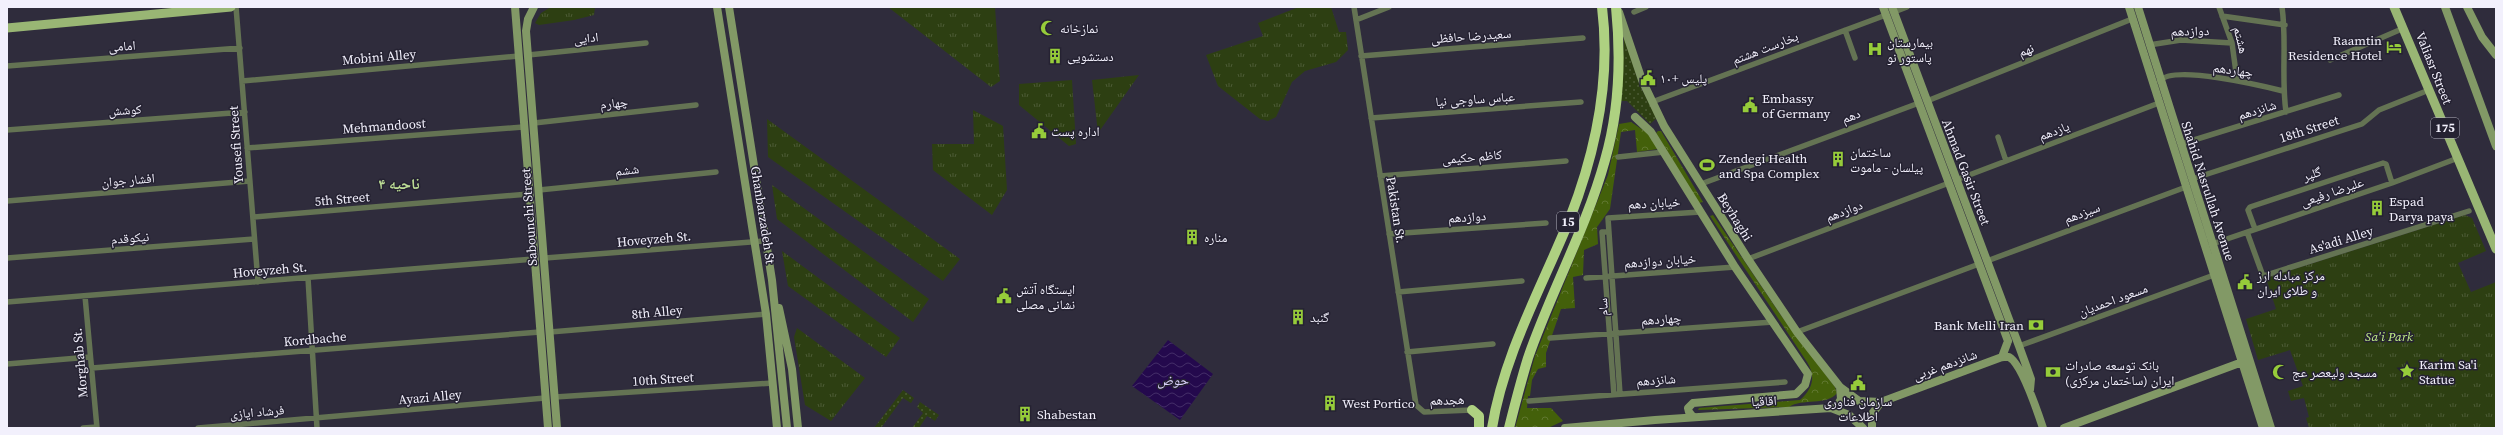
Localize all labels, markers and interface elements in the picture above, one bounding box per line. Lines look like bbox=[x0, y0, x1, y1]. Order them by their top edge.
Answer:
mosque icon: نمازخانه bbox=[1039, 19, 1057, 37]
place label: نمازخانه bbox=[1060, 20, 1098, 37]
street label: دوازدهم bbox=[2171, 22, 2209, 40]
street label: سعیدرضا حافظی bbox=[1430, 25, 1512, 47]
street label: هشتم bbox=[2230, 25, 2252, 55]
street label: ادایی bbox=[573, 28, 599, 48]
street label: بخارست هشتم bbox=[1730, 28, 1800, 68]
street label: Valiasr Street bbox=[2412, 29, 2456, 107]
place label: Raamtin Residence Hotel bbox=[2288, 32, 2382, 64]
place label: بیمارستان پاستور نو bbox=[1887, 34, 1933, 66]
street label: امامی bbox=[108, 37, 136, 55]
hotel icon: Raamtin Residence Hotel bbox=[2385, 38, 2403, 56]
street label: نهم bbox=[2016, 39, 2036, 61]
hospital icon: بیمارستان پاستور نو bbox=[1866, 40, 1884, 58]
street label: Mobini Alley bbox=[341, 45, 417, 69]
building icon: دستشویی bbox=[1046, 47, 1064, 65]
place label: دستشویی bbox=[1067, 48, 1114, 65]
street label: چهاردهم bbox=[2212, 59, 2254, 81]
public building icon: پلیس +۱٠ bbox=[1639, 69, 1657, 87]
place label: پلیس +۱٠ bbox=[1660, 70, 1707, 87]
street label: عباس ساوجی نیا bbox=[1435, 88, 1516, 110]
place label: Embassy of Germany bbox=[1762, 90, 1831, 122]
street label: چهارم bbox=[599, 93, 629, 113]
public building icon: Embassy of Germany bbox=[1741, 96, 1759, 114]
street label: شانزدهم bbox=[2236, 96, 2278, 124]
street label: کوشش bbox=[108, 100, 143, 120]
street label: Yousefi Street bbox=[225, 105, 247, 185]
street label: دهم bbox=[1839, 105, 1863, 127]
street label: 18th Street bbox=[2277, 111, 2342, 147]
street label: Mehmandoost bbox=[342, 115, 427, 137]
street label: Ahmad Gasir Street bbox=[1938, 117, 1994, 228]
street label: یازدهم bbox=[2036, 117, 2072, 145]
road number: 175 bbox=[2431, 118, 2459, 138]
street label: Shahid Nasrullah Avenue bbox=[2177, 119, 2239, 263]
public building icon: اداره پست bbox=[1030, 122, 1048, 140]
place label: اداره پست bbox=[1051, 123, 1100, 140]
place label: ساختمان پیلسان - ماموت bbox=[1850, 144, 1923, 176]
street label: کاظم حکیمی bbox=[1441, 146, 1503, 168]
place label: Zendegi Health and Spa Complex bbox=[1719, 150, 1819, 182]
building icon: ساختمان پیلسان - ماموت bbox=[1829, 150, 1847, 168]
sports icon: Zendegi Health and Spa Complex bbox=[1698, 156, 1716, 174]
street label: ششم bbox=[614, 160, 640, 180]
street label: گلپر bbox=[2300, 163, 2324, 185]
street label: Ghanbarzadeh St bbox=[747, 165, 779, 266]
street label: Sabounchi Street bbox=[517, 167, 541, 266]
street label: افشار جوان bbox=[101, 169, 155, 191]
district label: ناحیه ۴ bbox=[378, 173, 420, 194]
street label: علیرضا رفیعی bbox=[2298, 173, 2366, 211]
street label: Pakistan St. bbox=[1382, 175, 1410, 245]
street label: 5th Street bbox=[314, 188, 371, 210]
street label: Beyhaghi bbox=[1714, 190, 1756, 244]
street label: خیابان دهم bbox=[1627, 193, 1681, 213]
place label: Espad Darya paya bbox=[2389, 193, 2454, 225]
street label: دوازدهم bbox=[1823, 196, 1865, 226]
street label: سیزدهم bbox=[2062, 199, 2102, 227]
building icon: Espad Darya paya bbox=[2368, 199, 2386, 217]
street label: دوازدهم bbox=[1447, 207, 1487, 227]
road number: 15 bbox=[1557, 212, 1579, 232]
street label: As'adi Alley bbox=[2307, 222, 2376, 258]
street label: Hoveyzeh St. bbox=[616, 227, 692, 251]
street label: نیکوقدم bbox=[110, 228, 150, 248]
building icon: مناره bbox=[1183, 228, 1201, 246]
place label: مناره bbox=[1204, 229, 1227, 246]
street label: خیابان دوازدهم bbox=[1623, 250, 1697, 272]
street label: Hoveyzeh St. bbox=[232, 258, 308, 282]
place label: مركز مبادله ارز و طلای ايران bbox=[2256, 267, 2325, 299]
public building icon: مركز مبادله ارز و طلای ايران bbox=[2236, 273, 2254, 291]
street label: مسعود احمدیان bbox=[2076, 280, 2150, 320]
place label: ایستگاه آتش نشانی مصلی bbox=[1016, 281, 1075, 313]
public building icon: ایستگاه آتش نشانی مصلی bbox=[995, 287, 1013, 305]
street label: سام bbox=[1594, 297, 1612, 317]
street label: 8th Alley bbox=[631, 301, 684, 323]
building icon: گنبد bbox=[1289, 308, 1307, 326]
place label: گنبد bbox=[1310, 309, 1330, 326]
street label: چهاردهم bbox=[1640, 309, 1682, 329]
bank icon: Bank Melli Iran bbox=[2027, 316, 2045, 334]
place label: Bank Melli Iran bbox=[1934, 317, 2024, 334]
street label: Morghab St. bbox=[68, 327, 92, 399]
street label: Kordbache bbox=[283, 328, 348, 350]
park label: Sa'i Park bbox=[2365, 328, 2414, 345]
street label: شانزدهم غربی bbox=[1911, 346, 1979, 384]
place label: Karim Sa'i Statue bbox=[2419, 356, 2477, 388]
place label: بانک توسعه صادرات ایران (ساختمان مرکزی) bbox=[2065, 357, 2174, 389]
place icon: Karim Sa'i Statue bbox=[2398, 362, 2416, 380]
bank icon: بانک توسعه صادرات ایران (ساختمان مرکزی) bbox=[2044, 363, 2062, 381]
mosque icon: مسجد ولیعصر عج bbox=[2271, 363, 2289, 381]
place label: مسجد ولیعصر عج bbox=[2292, 364, 2377, 382]
street label: 10th Street bbox=[632, 368, 695, 390]
water label: حوض bbox=[1158, 370, 1189, 390]
street label: شانزدهم bbox=[1636, 370, 1676, 390]
public building icon: سازمان فناوری اطلاعات bbox=[1849, 374, 1867, 392]
street label: Ayazi Alley bbox=[398, 386, 463, 408]
street label: هجدهم bbox=[1429, 391, 1465, 409]
street label: اقاقیا bbox=[1751, 392, 1777, 410]
place label: سازمان فناوری اطلاعات bbox=[1824, 393, 1892, 425]
building icon: West Portico bbox=[1321, 394, 1339, 412]
place label: West Portico bbox=[1342, 395, 1415, 412]
street label: فرشاد ایازی bbox=[229, 401, 285, 423]
building icon: Shabestan bbox=[1016, 405, 1034, 423]
place label: Shabestan bbox=[1037, 406, 1097, 423]

